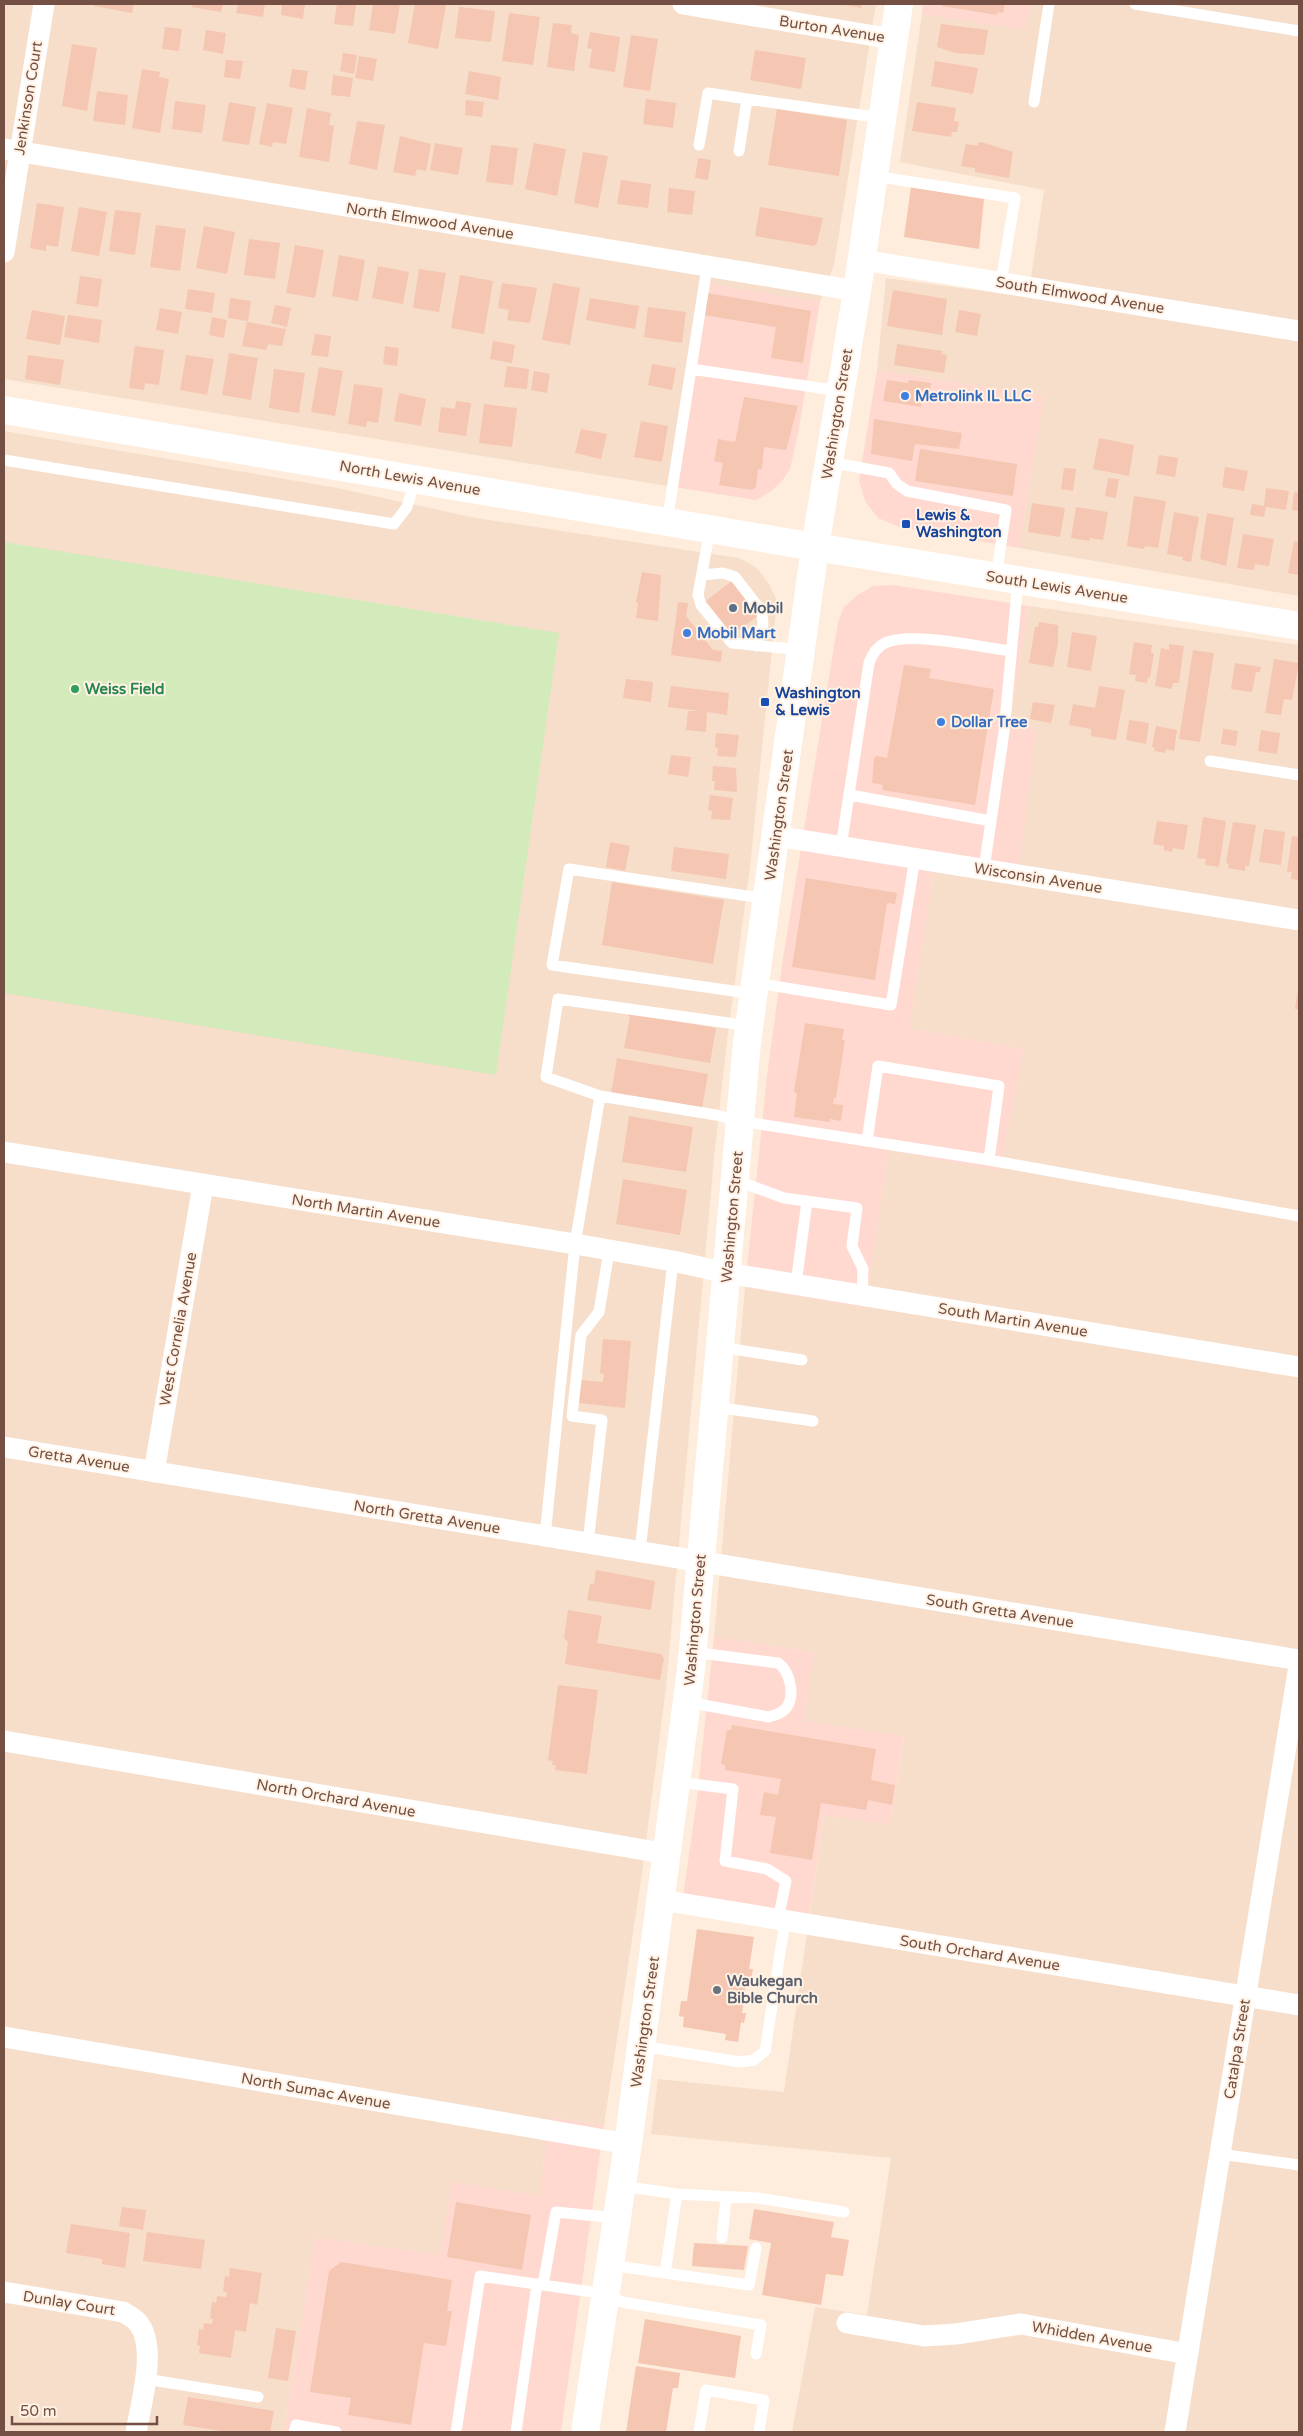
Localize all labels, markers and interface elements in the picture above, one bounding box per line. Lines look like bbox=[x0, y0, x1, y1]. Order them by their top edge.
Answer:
street label: Burton Avenue bbox=[778, 12, 886, 46]
street label: Jenkinson Court bbox=[10, 40, 46, 156]
street label: North Elmwood Avenue bbox=[345, 199, 515, 243]
street label: South Elmwood Avenue bbox=[994, 273, 1166, 317]
street label: Washington Street bbox=[818, 347, 856, 481]
place label: Metrolink IL LLC bbox=[915, 387, 1032, 405]
marker: Metrolink IL LLC bbox=[899, 390, 911, 402]
street label: North Lewis Avenue bbox=[338, 457, 482, 499]
place label: Lewis & Washington bbox=[916, 506, 1002, 542]
marker: Lewis & Washington bbox=[900, 518, 912, 530]
street label: South Lewis Avenue bbox=[985, 567, 1129, 607]
place label: Mobil bbox=[743, 599, 783, 617]
marker: Mobil bbox=[727, 602, 739, 614]
place label: Mobil Mart bbox=[697, 624, 776, 642]
marker: Mobil Mart bbox=[681, 627, 693, 639]
place label: Weiss Field bbox=[85, 680, 164, 698]
marker: Weiss Field bbox=[69, 683, 81, 695]
place label: Washington & Lewis bbox=[775, 684, 861, 719]
marker: Washington & Lewis bbox=[759, 696, 771, 708]
place label: Dollar Tree bbox=[951, 713, 1028, 731]
marker: Dollar Tree bbox=[935, 716, 947, 728]
street label: Washington Street bbox=[761, 748, 797, 882]
street label: Wisconsin Avenue bbox=[972, 859, 1104, 897]
street label: Washington Street bbox=[717, 1150, 747, 1284]
street label: North Martin Avenue bbox=[290, 1190, 442, 1232]
street label: West Cornelia Avenue bbox=[156, 1251, 200, 1407]
street label: South Martin Avenue bbox=[937, 1299, 1089, 1341]
street label: Gretta Avenue bbox=[27, 1442, 131, 1476]
street label: North Gretta Avenue bbox=[352, 1497, 502, 1537]
street label: Washington Street bbox=[680, 1553, 710, 1687]
street label: South Gretta Avenue bbox=[925, 1590, 1075, 1632]
street label: North Orchard Avenue bbox=[255, 1775, 417, 1821]
street label: South Orchard Avenue bbox=[899, 1931, 1061, 1975]
street label: Washington Street bbox=[627, 1955, 663, 2089]
place label: Waukegan Bible Church bbox=[727, 1972, 818, 2007]
marker: Waukegan Bible Church bbox=[711, 1984, 723, 1996]
street label: Catalpa Street bbox=[1220, 1997, 1254, 2100]
street label: North Sumac Avenue bbox=[240, 2069, 392, 2113]
street label: Dunlay Court bbox=[22, 2287, 117, 2319]
street label: Whidden Avenue bbox=[1030, 2318, 1154, 2356]
scale bar bbox=[12, 2394, 158, 2426]
text: 50 m bbox=[20, 2402, 57, 2420]

